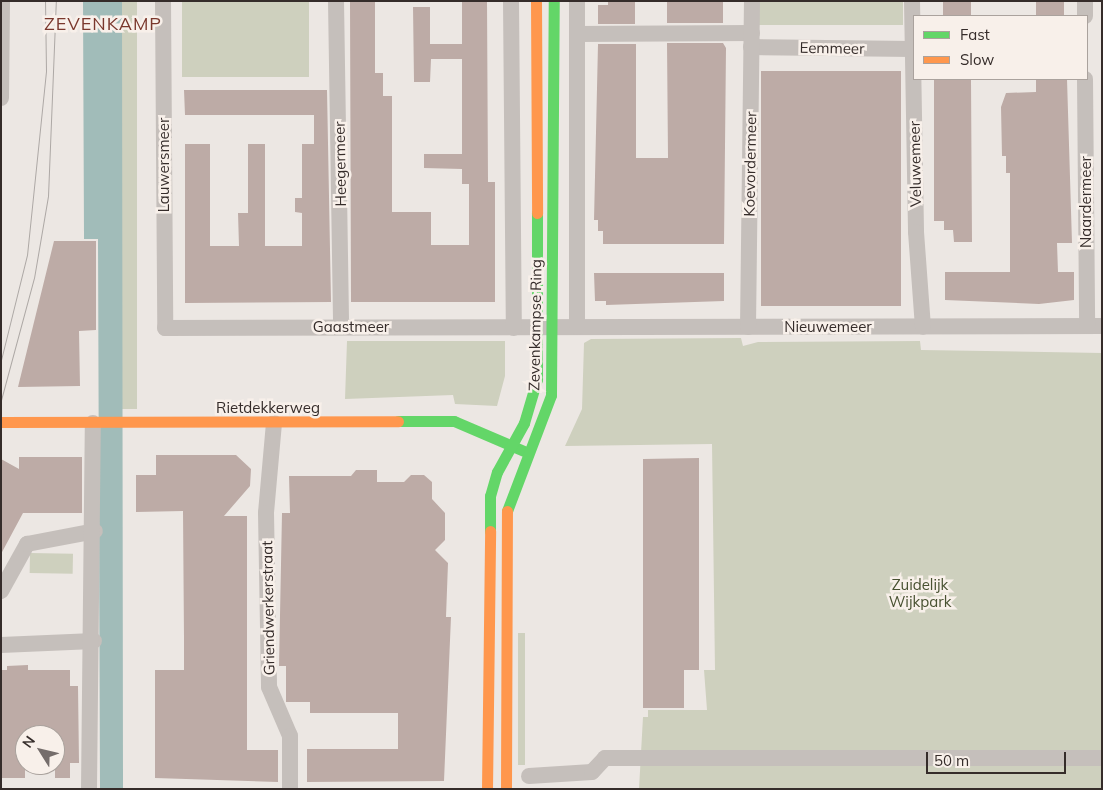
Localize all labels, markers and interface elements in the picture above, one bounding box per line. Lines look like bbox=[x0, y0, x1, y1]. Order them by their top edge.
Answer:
district label: ZEVENKAMP bbox=[43, 13, 163, 35]
legend bbox=[913, 15, 1088, 80]
text: Fast bbox=[960, 25, 990, 44]
street label: Eemmeer bbox=[799, 38, 865, 58]
text: Slow bbox=[960, 50, 994, 69]
street label: Koevordermeer bbox=[740, 111, 760, 217]
street label: Lauwersmeer bbox=[155, 118, 173, 212]
street label: Heegermeer bbox=[330, 121, 350, 207]
street label: Veluwemeer bbox=[905, 121, 925, 207]
street label: Naardermeer bbox=[1077, 156, 1095, 248]
street label: Zevenkampse Ring bbox=[525, 259, 545, 391]
street label: Gaastmeer bbox=[313, 318, 389, 336]
street label: Nieuwemeer bbox=[784, 318, 872, 336]
street label: Rietdekkerweg bbox=[216, 399, 320, 417]
street label: Griendwerkerstraat bbox=[258, 540, 278, 676]
park label: Zuidelijk Wijkpark bbox=[889, 575, 951, 610]
north arrow bbox=[15, 725, 65, 775]
text: N bbox=[18, 732, 39, 751]
scale bar bbox=[928, 742, 1068, 774]
text: 50 m bbox=[934, 751, 969, 770]

